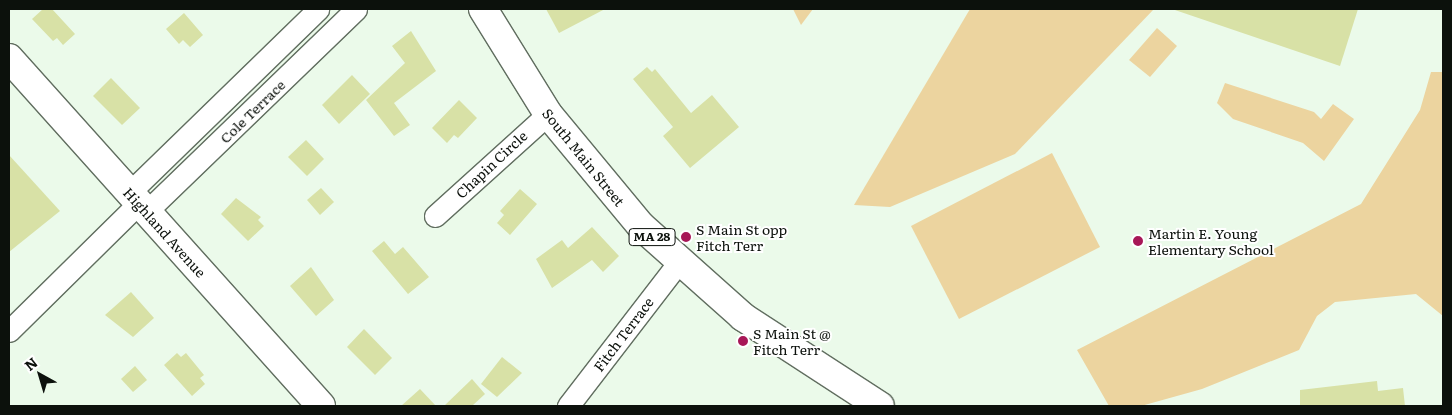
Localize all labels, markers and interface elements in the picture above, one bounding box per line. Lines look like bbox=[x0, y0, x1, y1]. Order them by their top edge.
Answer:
street label: Cole Terrace bbox=[216, 76, 288, 146]
street label: South Main Street bbox=[539, 105, 629, 209]
street label: Chapin Circle bbox=[452, 127, 530, 201]
street label: Highland Avenue bbox=[120, 184, 210, 280]
place label: S Main St opp Fitch Terr bbox=[696, 221, 787, 253]
place label: Martin E. Young Elementary School bbox=[1148, 225, 1274, 258]
road number: MA 28 bbox=[628, 228, 676, 246]
marker: S Main St opp Fitch Terr bbox=[680, 231, 692, 243]
marker: Martin E. Young Elementary School bbox=[1132, 235, 1144, 247]
street label: Fitch Terrace bbox=[590, 294, 656, 374]
place label: S Main St @ Fitch Terr bbox=[753, 325, 831, 358]
marker: S Main St @ Fitch Terr bbox=[737, 335, 749, 347]
north arrow bbox=[15, 350, 65, 400]
text: N bbox=[20, 352, 41, 375]

